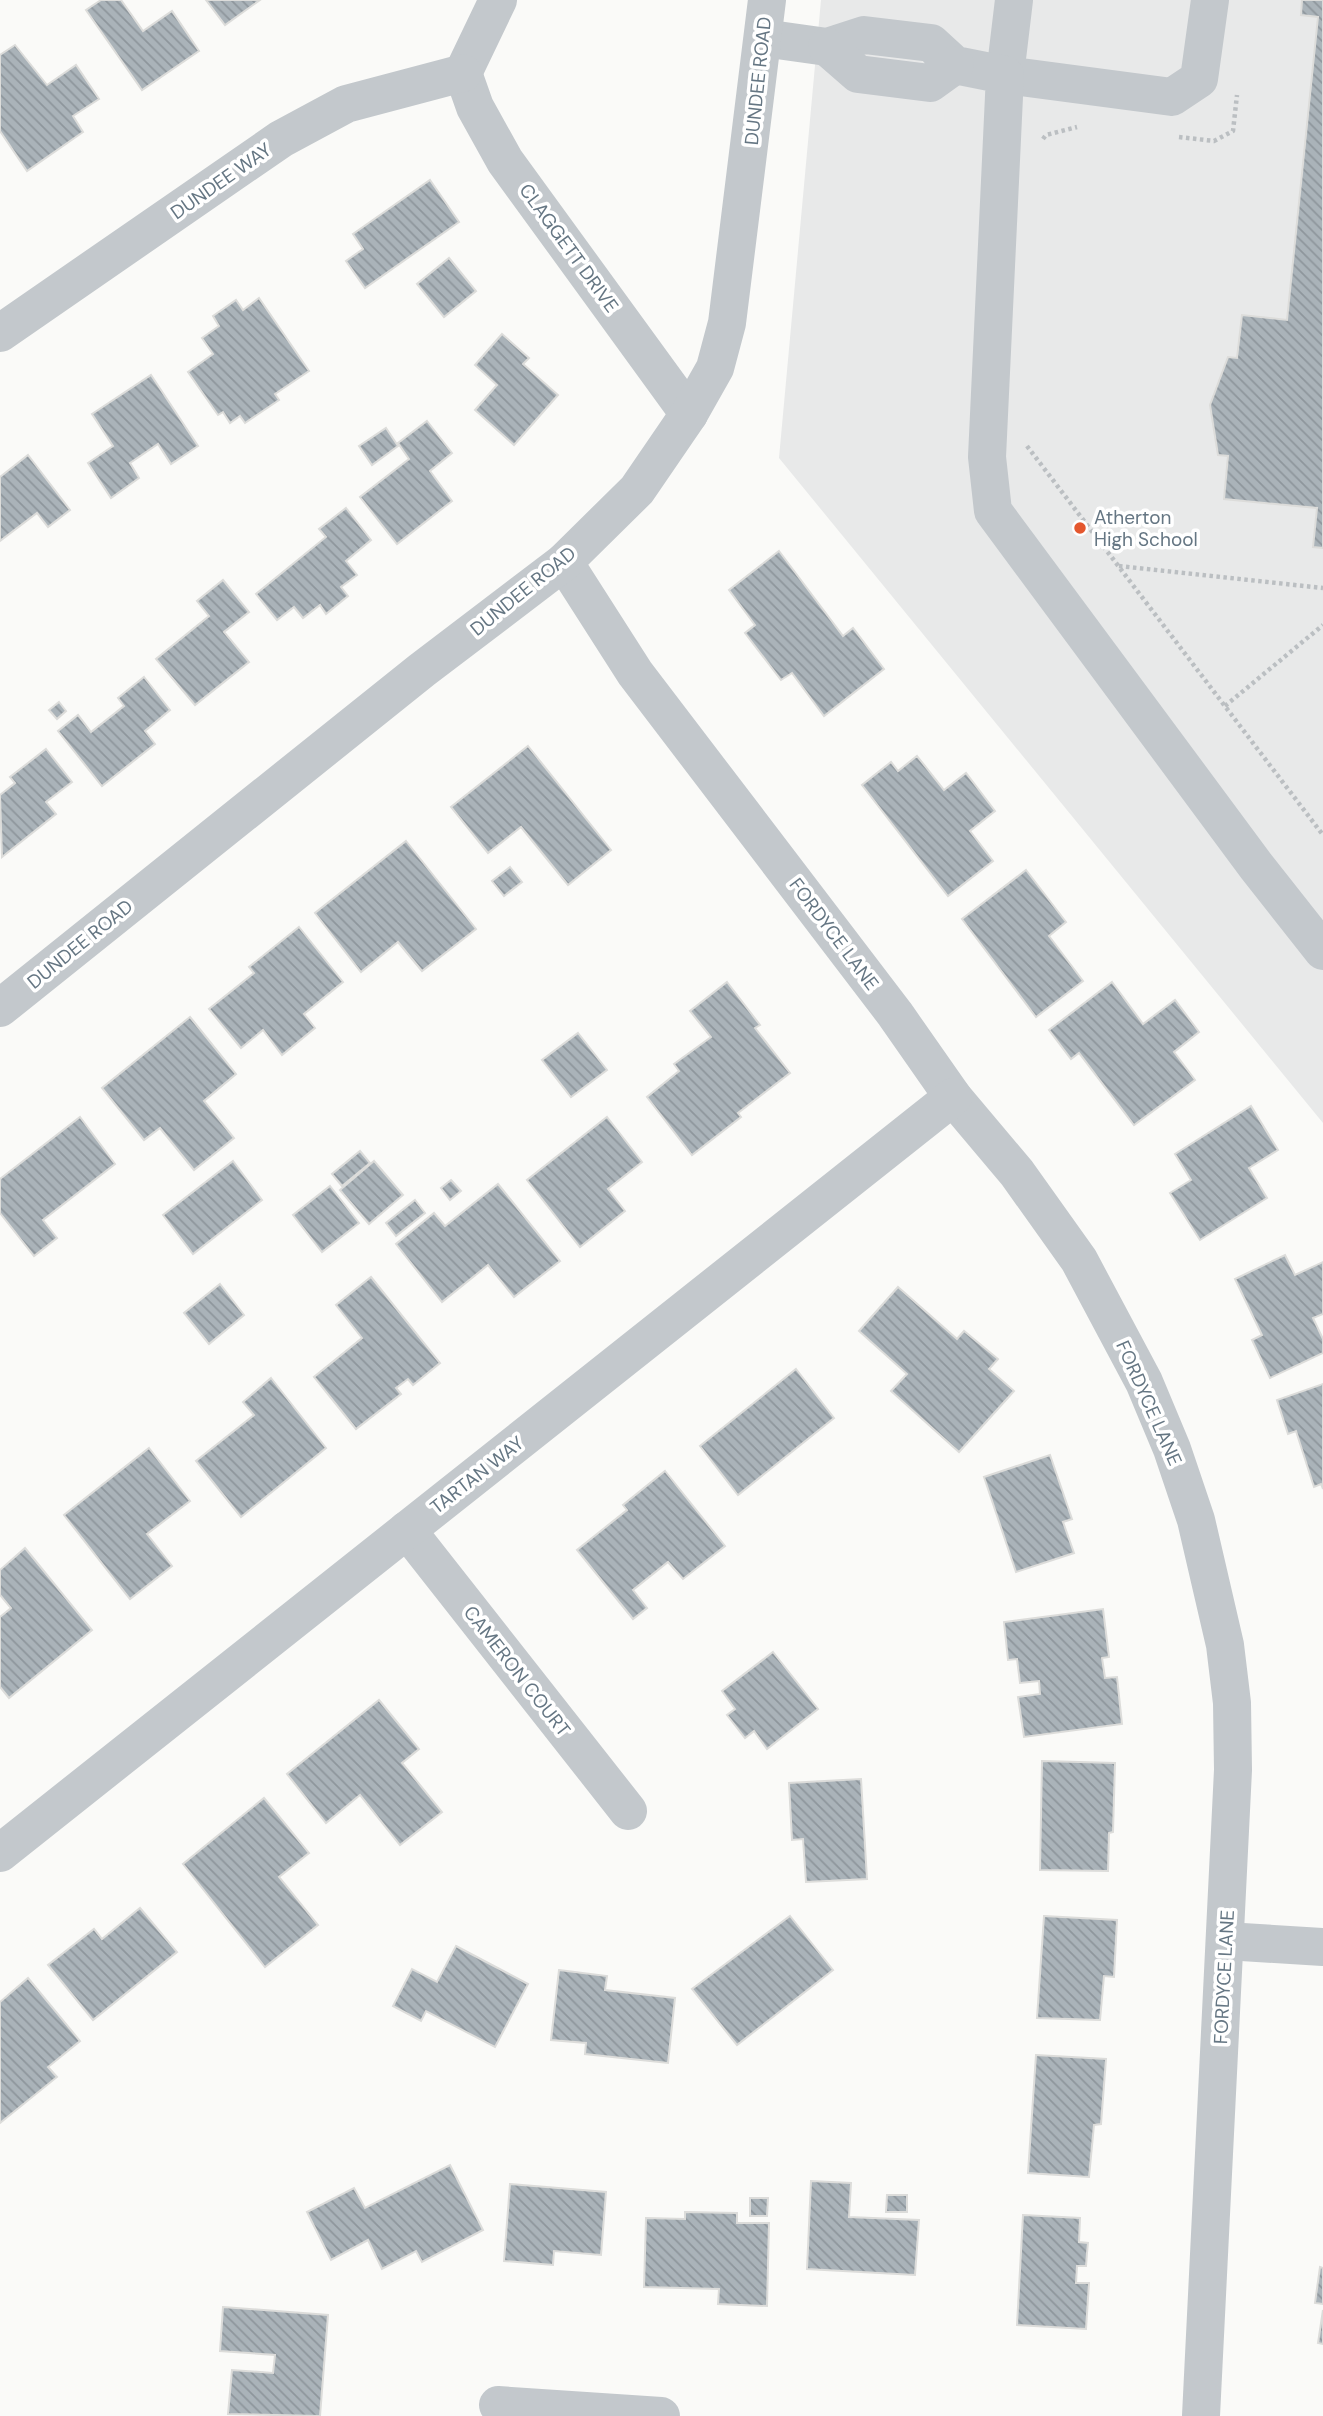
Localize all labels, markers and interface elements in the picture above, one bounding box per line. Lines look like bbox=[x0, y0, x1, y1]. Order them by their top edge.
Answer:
street label: DUNDEE ROAD bbox=[739, 16, 777, 146]
street label: DUNDEE WAY bbox=[166, 137, 276, 225]
street label: CLAGGETT DRIVE bbox=[514, 178, 624, 318]
place label: Atherton High School bbox=[1094, 505, 1198, 552]
marker: Atherton High School bbox=[1072, 520, 1088, 536]
street label: DUNDEE ROAD bbox=[465, 541, 581, 641]
street label: FORDYCE LANE bbox=[784, 873, 884, 995]
street label: DUNDEE ROAD bbox=[22, 894, 138, 994]
street label: FORDYCE LANE bbox=[1110, 1337, 1188, 1469]
street label: TARTAN WAY bbox=[425, 1431, 529, 1519]
street label: CAMERON COURT bbox=[458, 1600, 576, 1742]
street label: FORDYCE LANE bbox=[1208, 1909, 1240, 2045]

